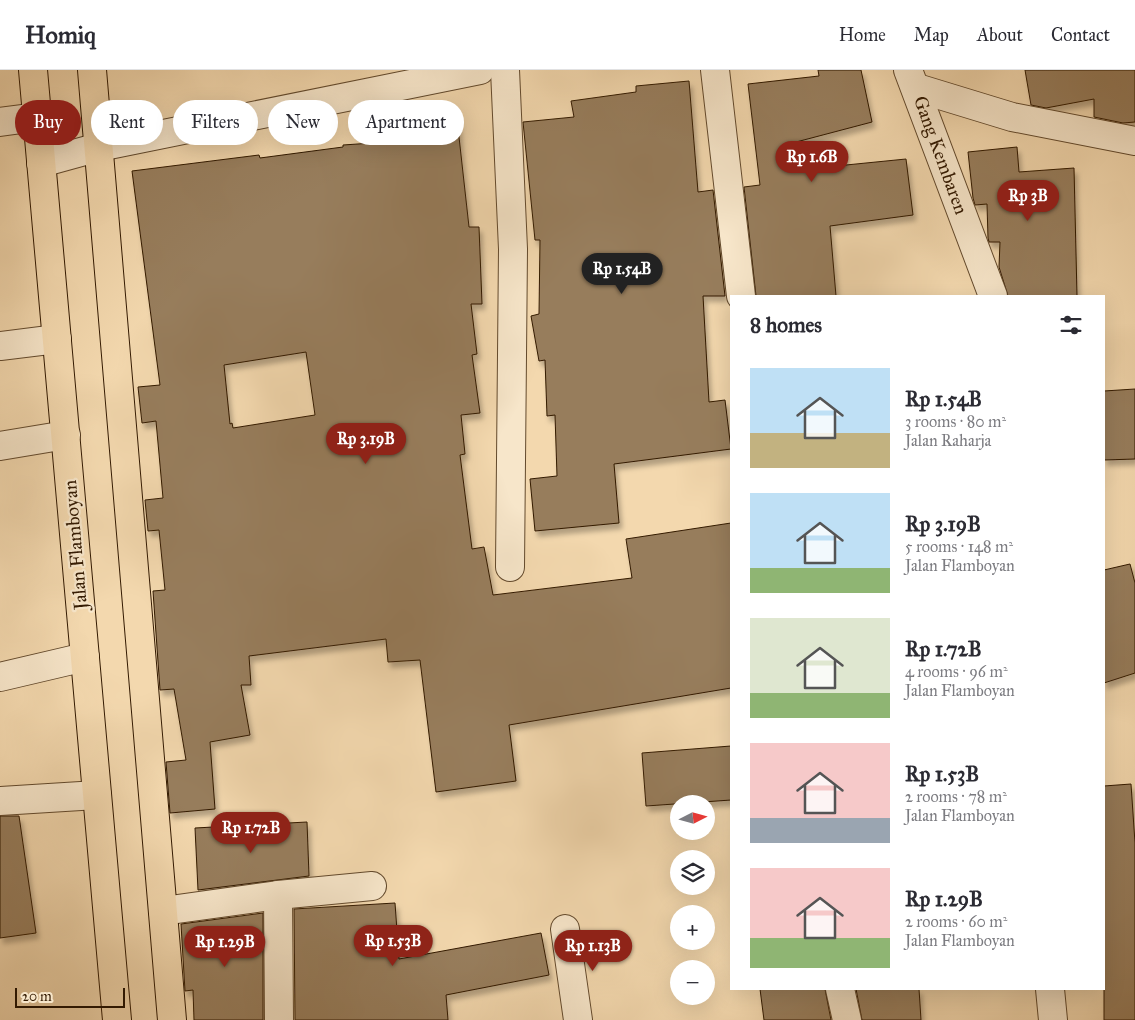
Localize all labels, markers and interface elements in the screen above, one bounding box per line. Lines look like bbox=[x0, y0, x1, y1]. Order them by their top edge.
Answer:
text: Homiq bbox=[25, 20, 96, 50]
text: Home bbox=[839, 24, 886, 46]
text: Map bbox=[914, 24, 949, 46]
text: About bbox=[977, 24, 1023, 46]
text: Contact bbox=[1051, 24, 1110, 46]
street label: Gang Kembaren bbox=[908, 92, 973, 218]
chip: Buy bbox=[15, 100, 81, 145]
chip: Rent bbox=[91, 100, 163, 145]
chip: Filters bbox=[173, 100, 258, 145]
chip: New bbox=[268, 100, 338, 145]
chip: Apartment bbox=[348, 100, 464, 145]
pin: Rp 1.6B bbox=[766, 140, 858, 183]
text: Rp 1.6B bbox=[786, 147, 838, 166]
pin: Rp 3B bbox=[993, 180, 1063, 222]
text: Rp 3B bbox=[1008, 186, 1048, 205]
pin: Rp 1.54B bbox=[570, 252, 674, 295]
text: Rp 1.54B bbox=[593, 259, 651, 278]
icon: filters bbox=[1057, 311, 1085, 339]
text: 8 homes bbox=[750, 312, 822, 338]
text: Rp 1.54B bbox=[905, 386, 982, 412]
icon: home bbox=[790, 388, 850, 448]
text: 3 rooms · 80 m² bbox=[905, 412, 1006, 431]
pin: Rp 3.19B bbox=[314, 422, 418, 465]
text: Rp 3.19B bbox=[337, 429, 395, 448]
text: Jalan Raharja bbox=[905, 431, 991, 450]
street label: Jalan Flamboyan bbox=[58, 479, 93, 613]
text: Rp 3.19B bbox=[905, 511, 981, 537]
icon: home bbox=[790, 513, 850, 573]
text: 5 rooms · 148 m² bbox=[905, 537, 1013, 556]
text: Jalan Flamboyan bbox=[905, 556, 1015, 575]
text: Rp 1.72B bbox=[905, 636, 982, 662]
icon: home bbox=[790, 638, 850, 698]
text: 4 rooms · 96 m² bbox=[905, 662, 1008, 681]
text: Jalan Flamboyan bbox=[905, 681, 1015, 700]
text: Rp 1.53B bbox=[905, 761, 979, 787]
icon: home bbox=[790, 763, 850, 823]
text: 2 rooms · 78 m² bbox=[905, 787, 1007, 806]
north arrow bbox=[670, 795, 715, 840]
map controls bbox=[670, 795, 715, 1005]
text: Jalan Flamboyan bbox=[905, 806, 1015, 825]
pin: Rp 1.72B bbox=[199, 812, 303, 854]
text: Rp 1.72B bbox=[222, 818, 280, 837]
button: layers bbox=[670, 850, 715, 895]
text: Rp 1.29B bbox=[905, 886, 983, 912]
icon: home bbox=[790, 888, 850, 948]
button: + bbox=[670, 905, 715, 950]
text: 2 rooms · 60 m² bbox=[905, 912, 1007, 931]
pin: Rp 1.53B bbox=[341, 924, 445, 967]
pin: Rp 1.29B bbox=[173, 926, 277, 968]
pin: Rp 1.13B bbox=[541, 930, 645, 972]
text: Rp 1.53B bbox=[365, 931, 421, 950]
text: Jalan Flamboyan bbox=[905, 931, 1015, 950]
text: Rp 1.29B bbox=[195, 932, 255, 951]
text: Rp 1.13B bbox=[565, 936, 621, 955]
button: − bbox=[670, 960, 715, 1005]
scale bar bbox=[15, 985, 125, 1008]
text: 20 m bbox=[22, 988, 52, 1005]

